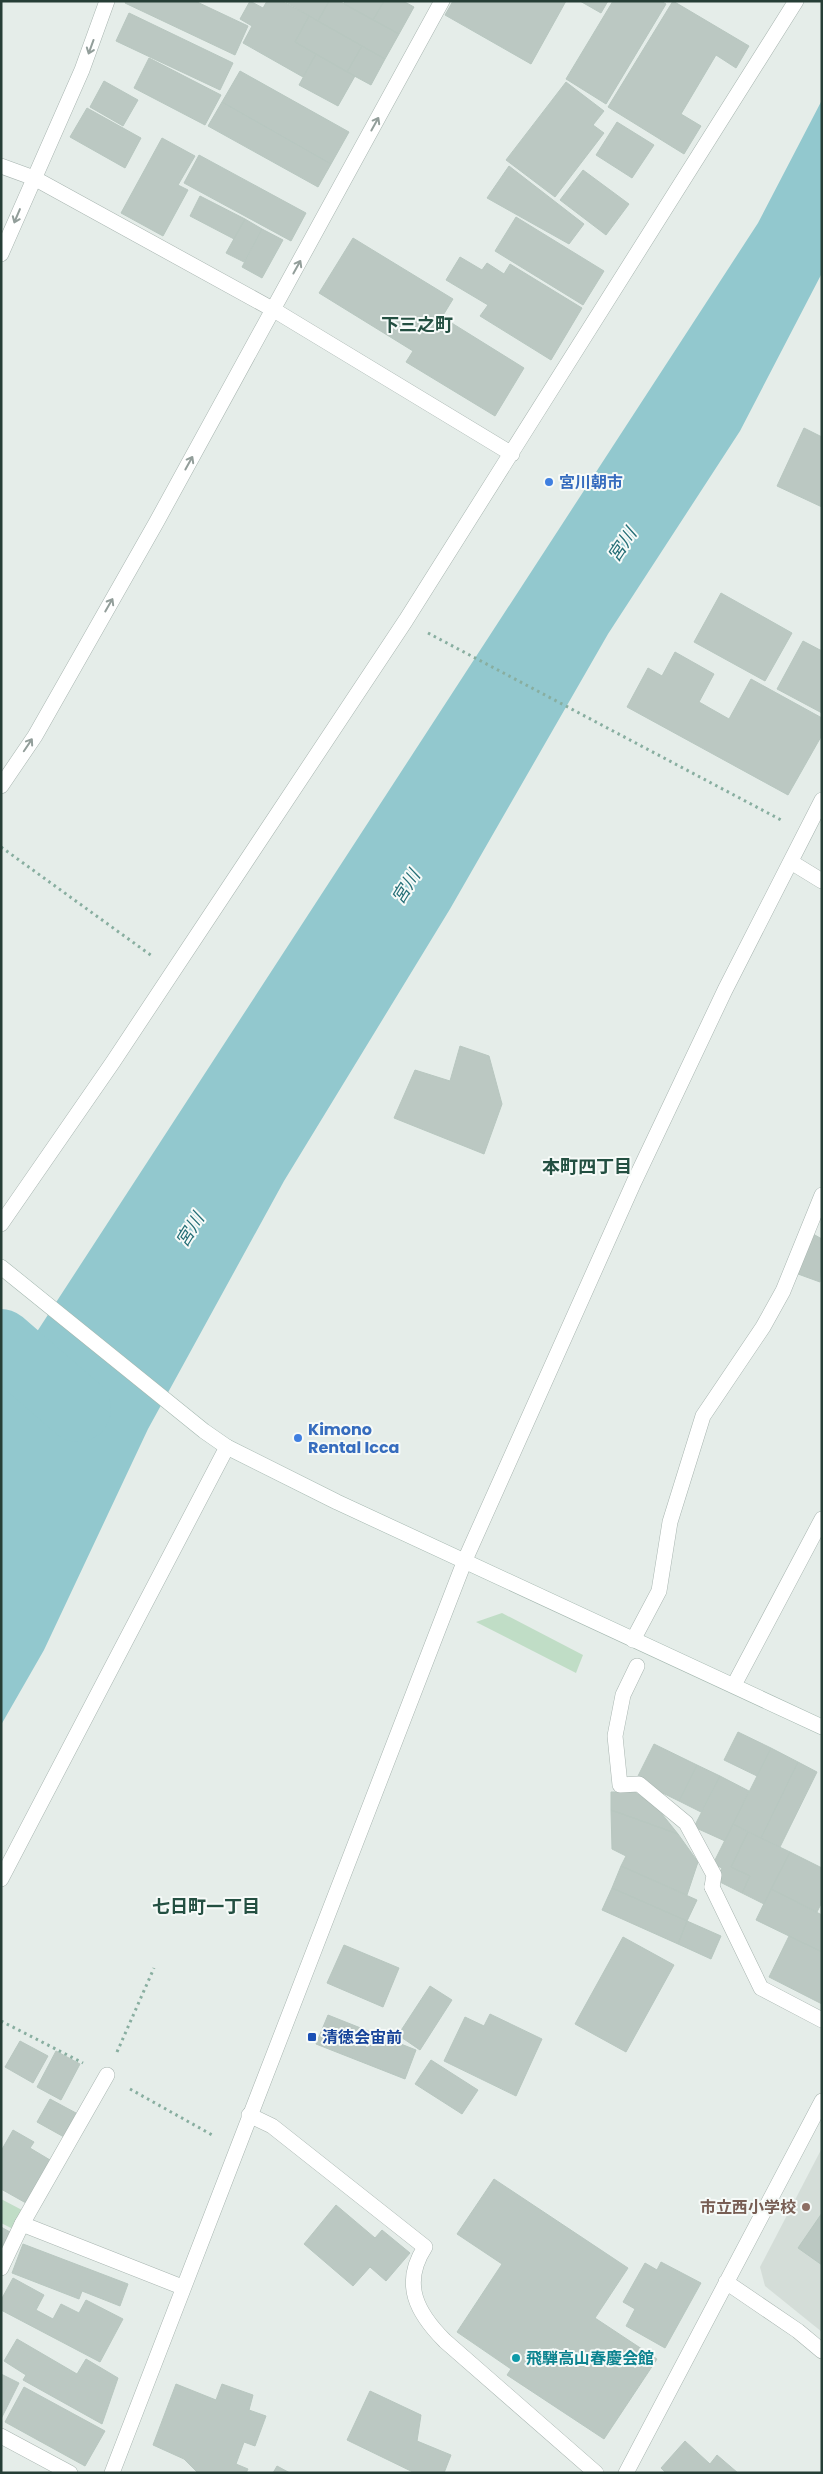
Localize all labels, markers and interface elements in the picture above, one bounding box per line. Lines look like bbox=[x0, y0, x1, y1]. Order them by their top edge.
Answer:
one-way arrow bbox=[86, 39, 95, 54]
one-way arrow bbox=[370, 117, 380, 132]
one-way arrow bbox=[12, 208, 22, 223]
one-way arrow bbox=[293, 260, 302, 275]
district label: 下三之町 bbox=[381, 312, 453, 337]
one-way arrow bbox=[184, 456, 194, 471]
place label: 宮川朝市 bbox=[559, 471, 623, 494]
marker: 宮川朝市 bbox=[543, 476, 555, 488]
water label: 宮川 bbox=[601, 521, 643, 567]
one-way arrow bbox=[104, 597, 114, 612]
one-way arrow bbox=[23, 739, 33, 753]
water label: 宮川 bbox=[385, 863, 427, 909]
district label: 本町四丁目 bbox=[542, 1154, 632, 1179]
water label: 宮川 bbox=[169, 1206, 211, 1252]
place label: Kimono Rental Icca bbox=[308, 1418, 400, 1459]
marker: Kimono Rental Icca bbox=[292, 1432, 304, 1444]
district label: 七日町一丁目 bbox=[152, 1894, 260, 1919]
place label: 清徳会宙前 bbox=[322, 2026, 402, 2049]
marker: 清徳会宙前 bbox=[306, 2031, 318, 2043]
place label: 市立西小学校 bbox=[700, 2196, 796, 2219]
marker: 市立西小学校 bbox=[800, 2201, 812, 2213]
place label: 飛騨高山春慶会館 bbox=[526, 2347, 654, 2370]
marker: 飛騨高山春慶会館 bbox=[510, 2352, 522, 2364]

